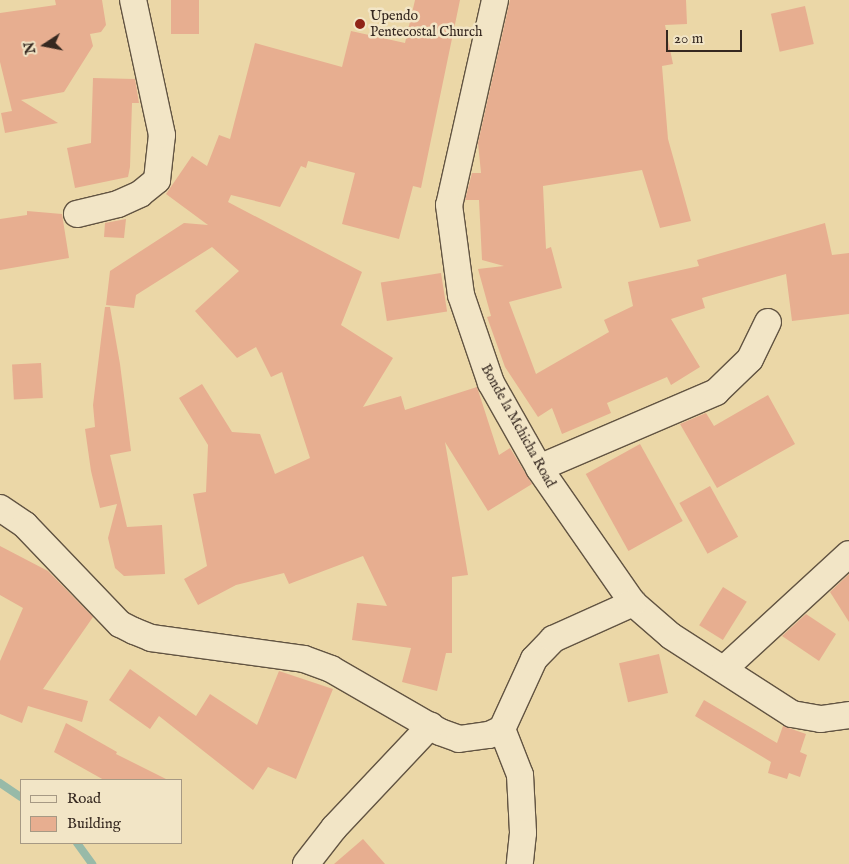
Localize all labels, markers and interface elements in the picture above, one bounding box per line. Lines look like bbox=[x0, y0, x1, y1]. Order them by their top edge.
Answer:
place label: Upendo Pentecostal Church bbox=[370, 8, 482, 40]
marker: Upendo Pentecostal Church bbox=[354, 18, 366, 30]
north arrow bbox=[20, 20, 70, 70]
scale bar bbox=[669, 20, 745, 52]
text: 20 m bbox=[674, 29, 703, 48]
text: N bbox=[20, 40, 40, 56]
street label: Bonde la Mchicha Road bbox=[477, 361, 559, 491]
legend bbox=[20, 779, 182, 844]
text: Road bbox=[67, 789, 101, 808]
text: Building bbox=[67, 814, 121, 833]

